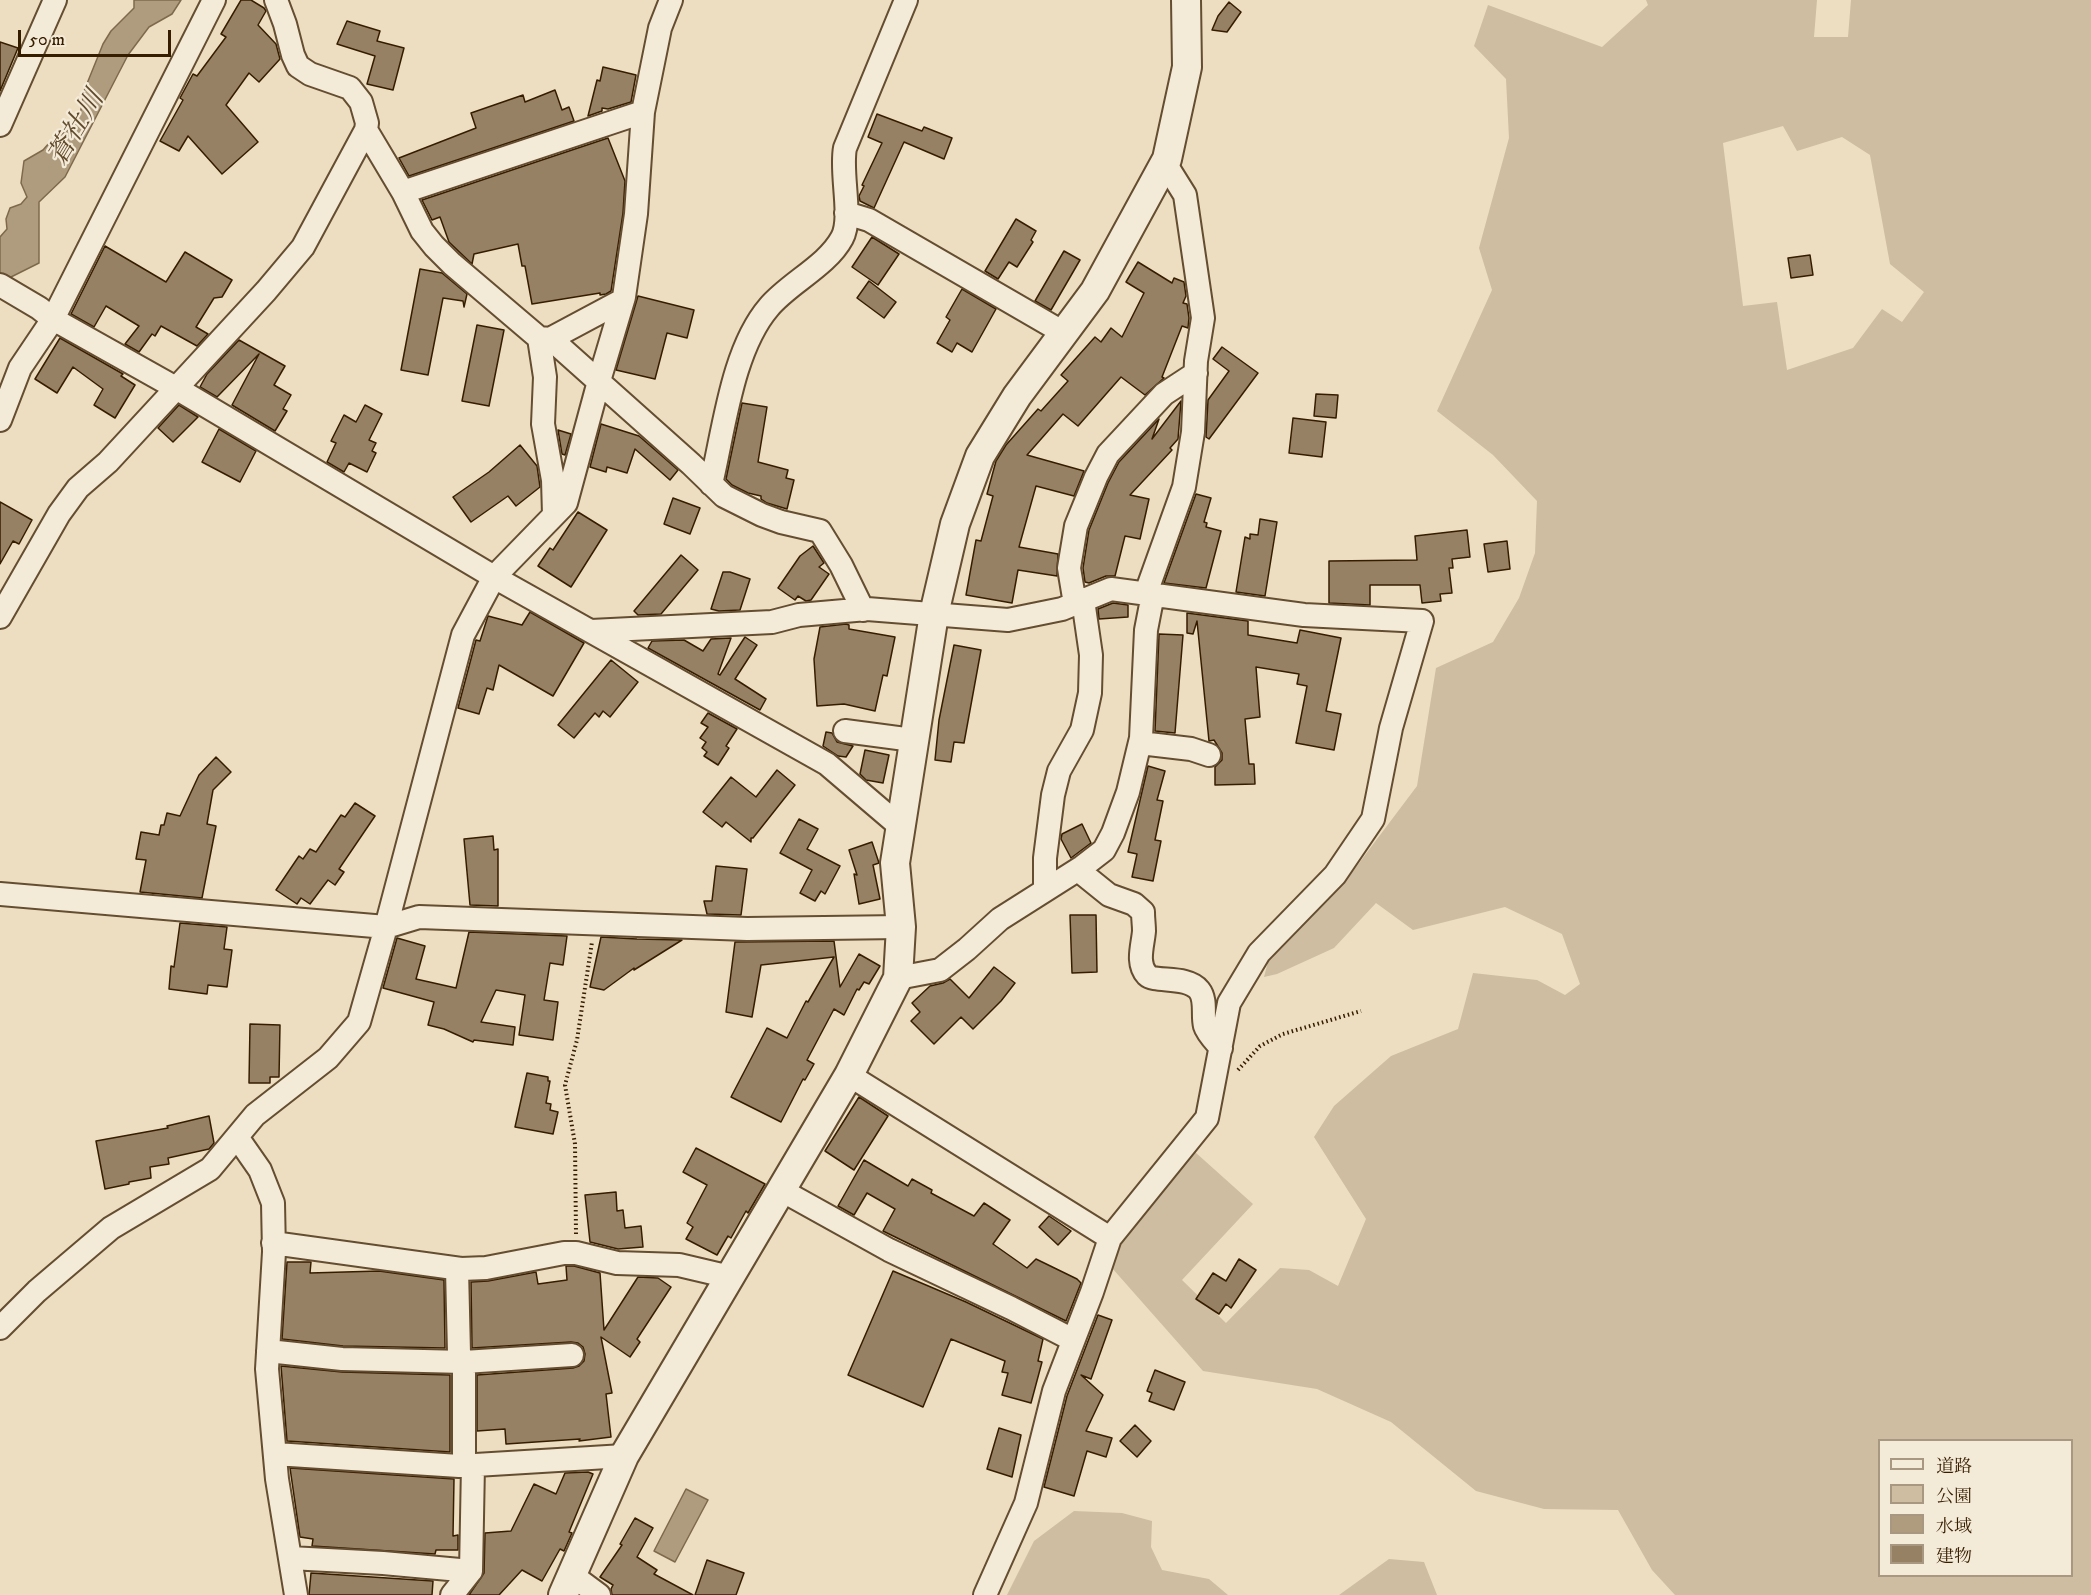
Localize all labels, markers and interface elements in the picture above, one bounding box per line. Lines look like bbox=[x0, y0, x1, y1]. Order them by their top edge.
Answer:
scale bar bbox=[21, 18, 174, 56]
text: 50 m bbox=[29, 29, 65, 51]
water label: 蒼社川 bbox=[43, 86, 113, 172]
legend bbox=[1878, 1439, 2073, 1577]
text: 道路 bbox=[1936, 1456, 1972, 1478]
text: 公園 bbox=[1936, 1486, 1972, 1508]
text: 水域 bbox=[1936, 1516, 1972, 1538]
text: 建物 bbox=[1936, 1546, 1972, 1568]

